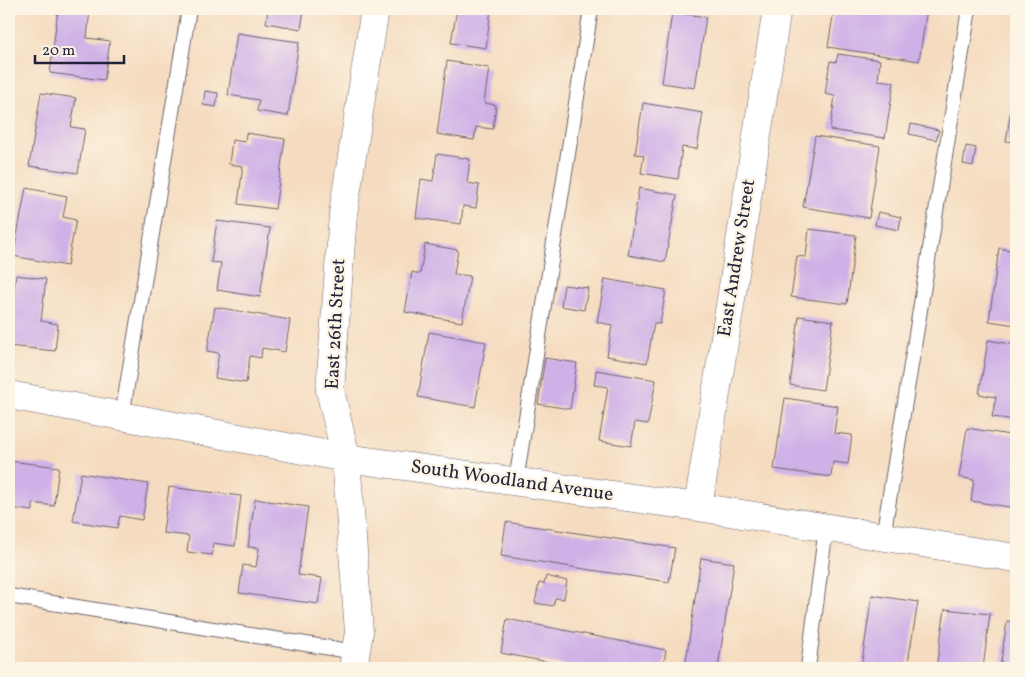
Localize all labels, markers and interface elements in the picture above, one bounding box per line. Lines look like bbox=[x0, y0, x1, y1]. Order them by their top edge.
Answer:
scale bar bbox=[35, 32, 124, 64]
text: 20 m bbox=[42, 41, 75, 62]
street label: East Andrew Street bbox=[712, 177, 762, 339]
street label: East 26th Street bbox=[320, 258, 352, 390]
street label: South Woodland Avenue bbox=[409, 454, 615, 508]

